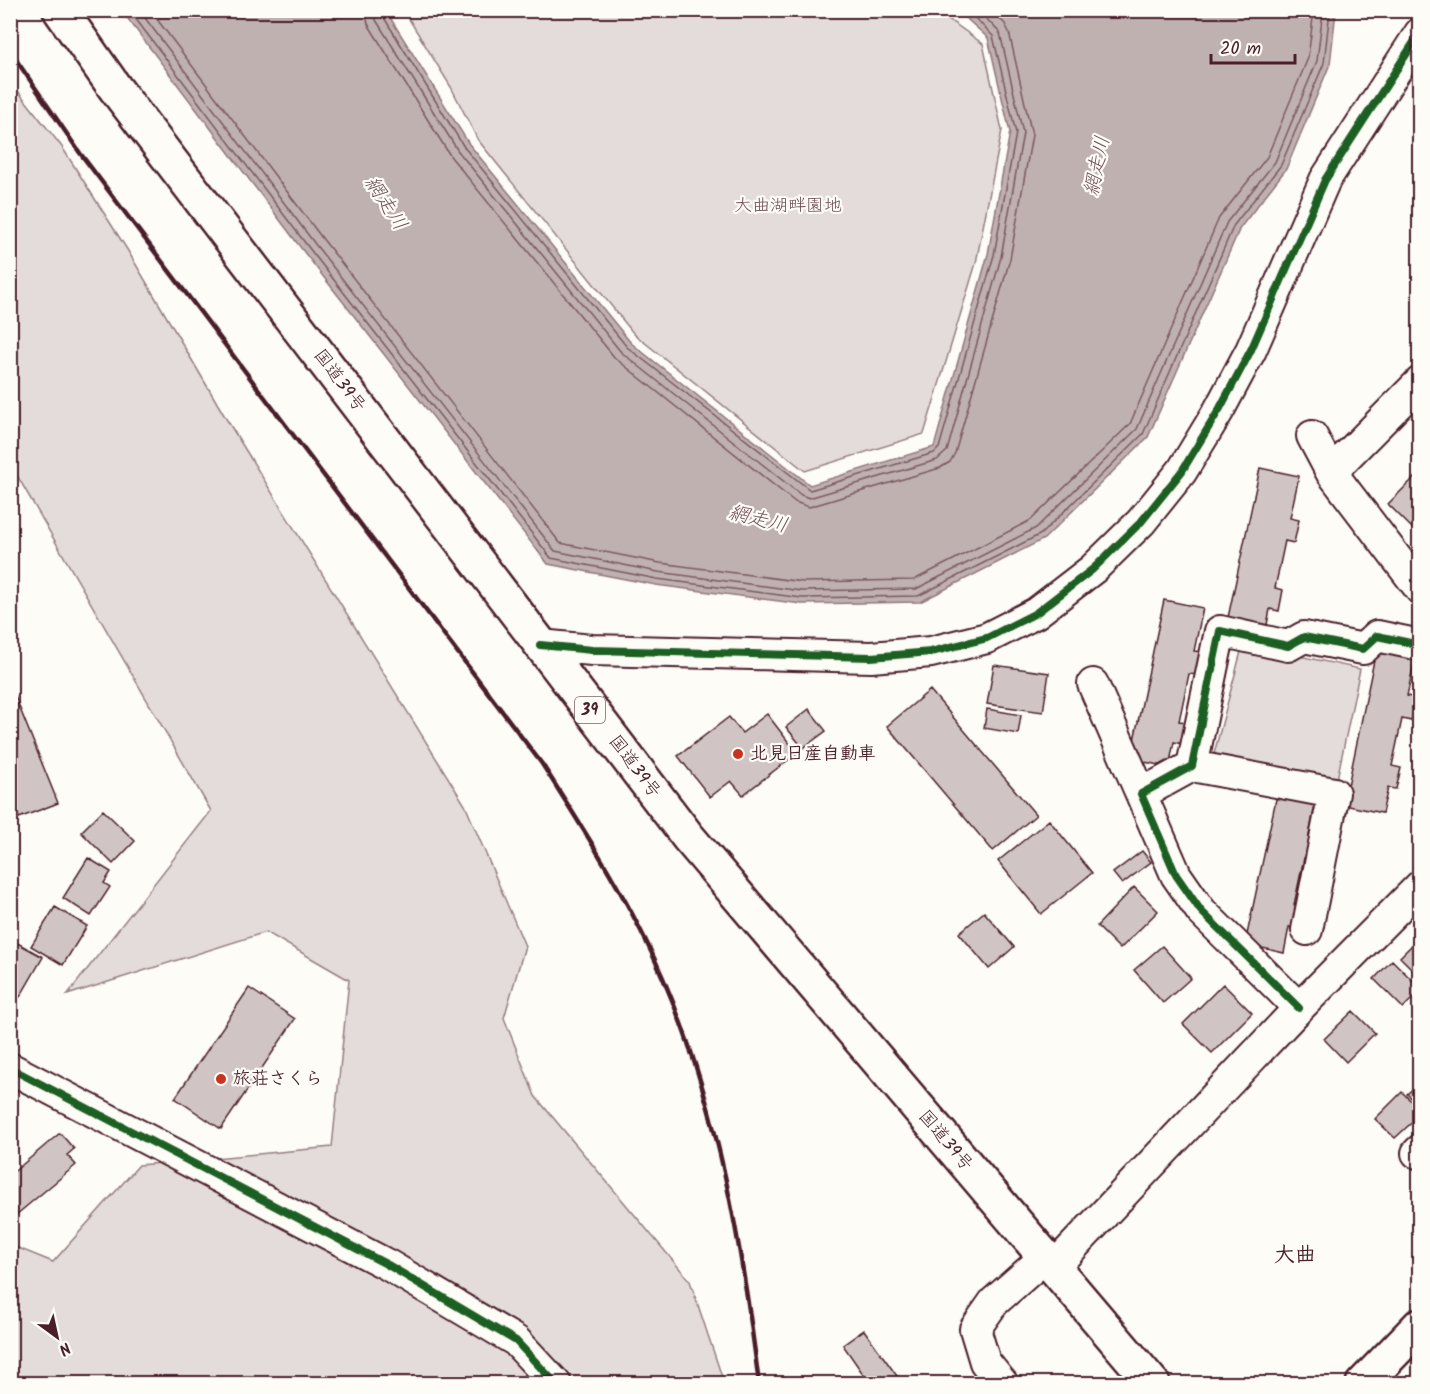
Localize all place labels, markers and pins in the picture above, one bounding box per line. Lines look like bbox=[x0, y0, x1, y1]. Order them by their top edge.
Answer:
place label: 北見日産自動車 bbox=[750, 740, 876, 769]
marker: 北見日産自動車 bbox=[731, 747, 745, 761]
place label: 旅荘さくら bbox=[233, 1065, 323, 1094]
marker: 旅荘さくら bbox=[214, 1072, 228, 1086]

